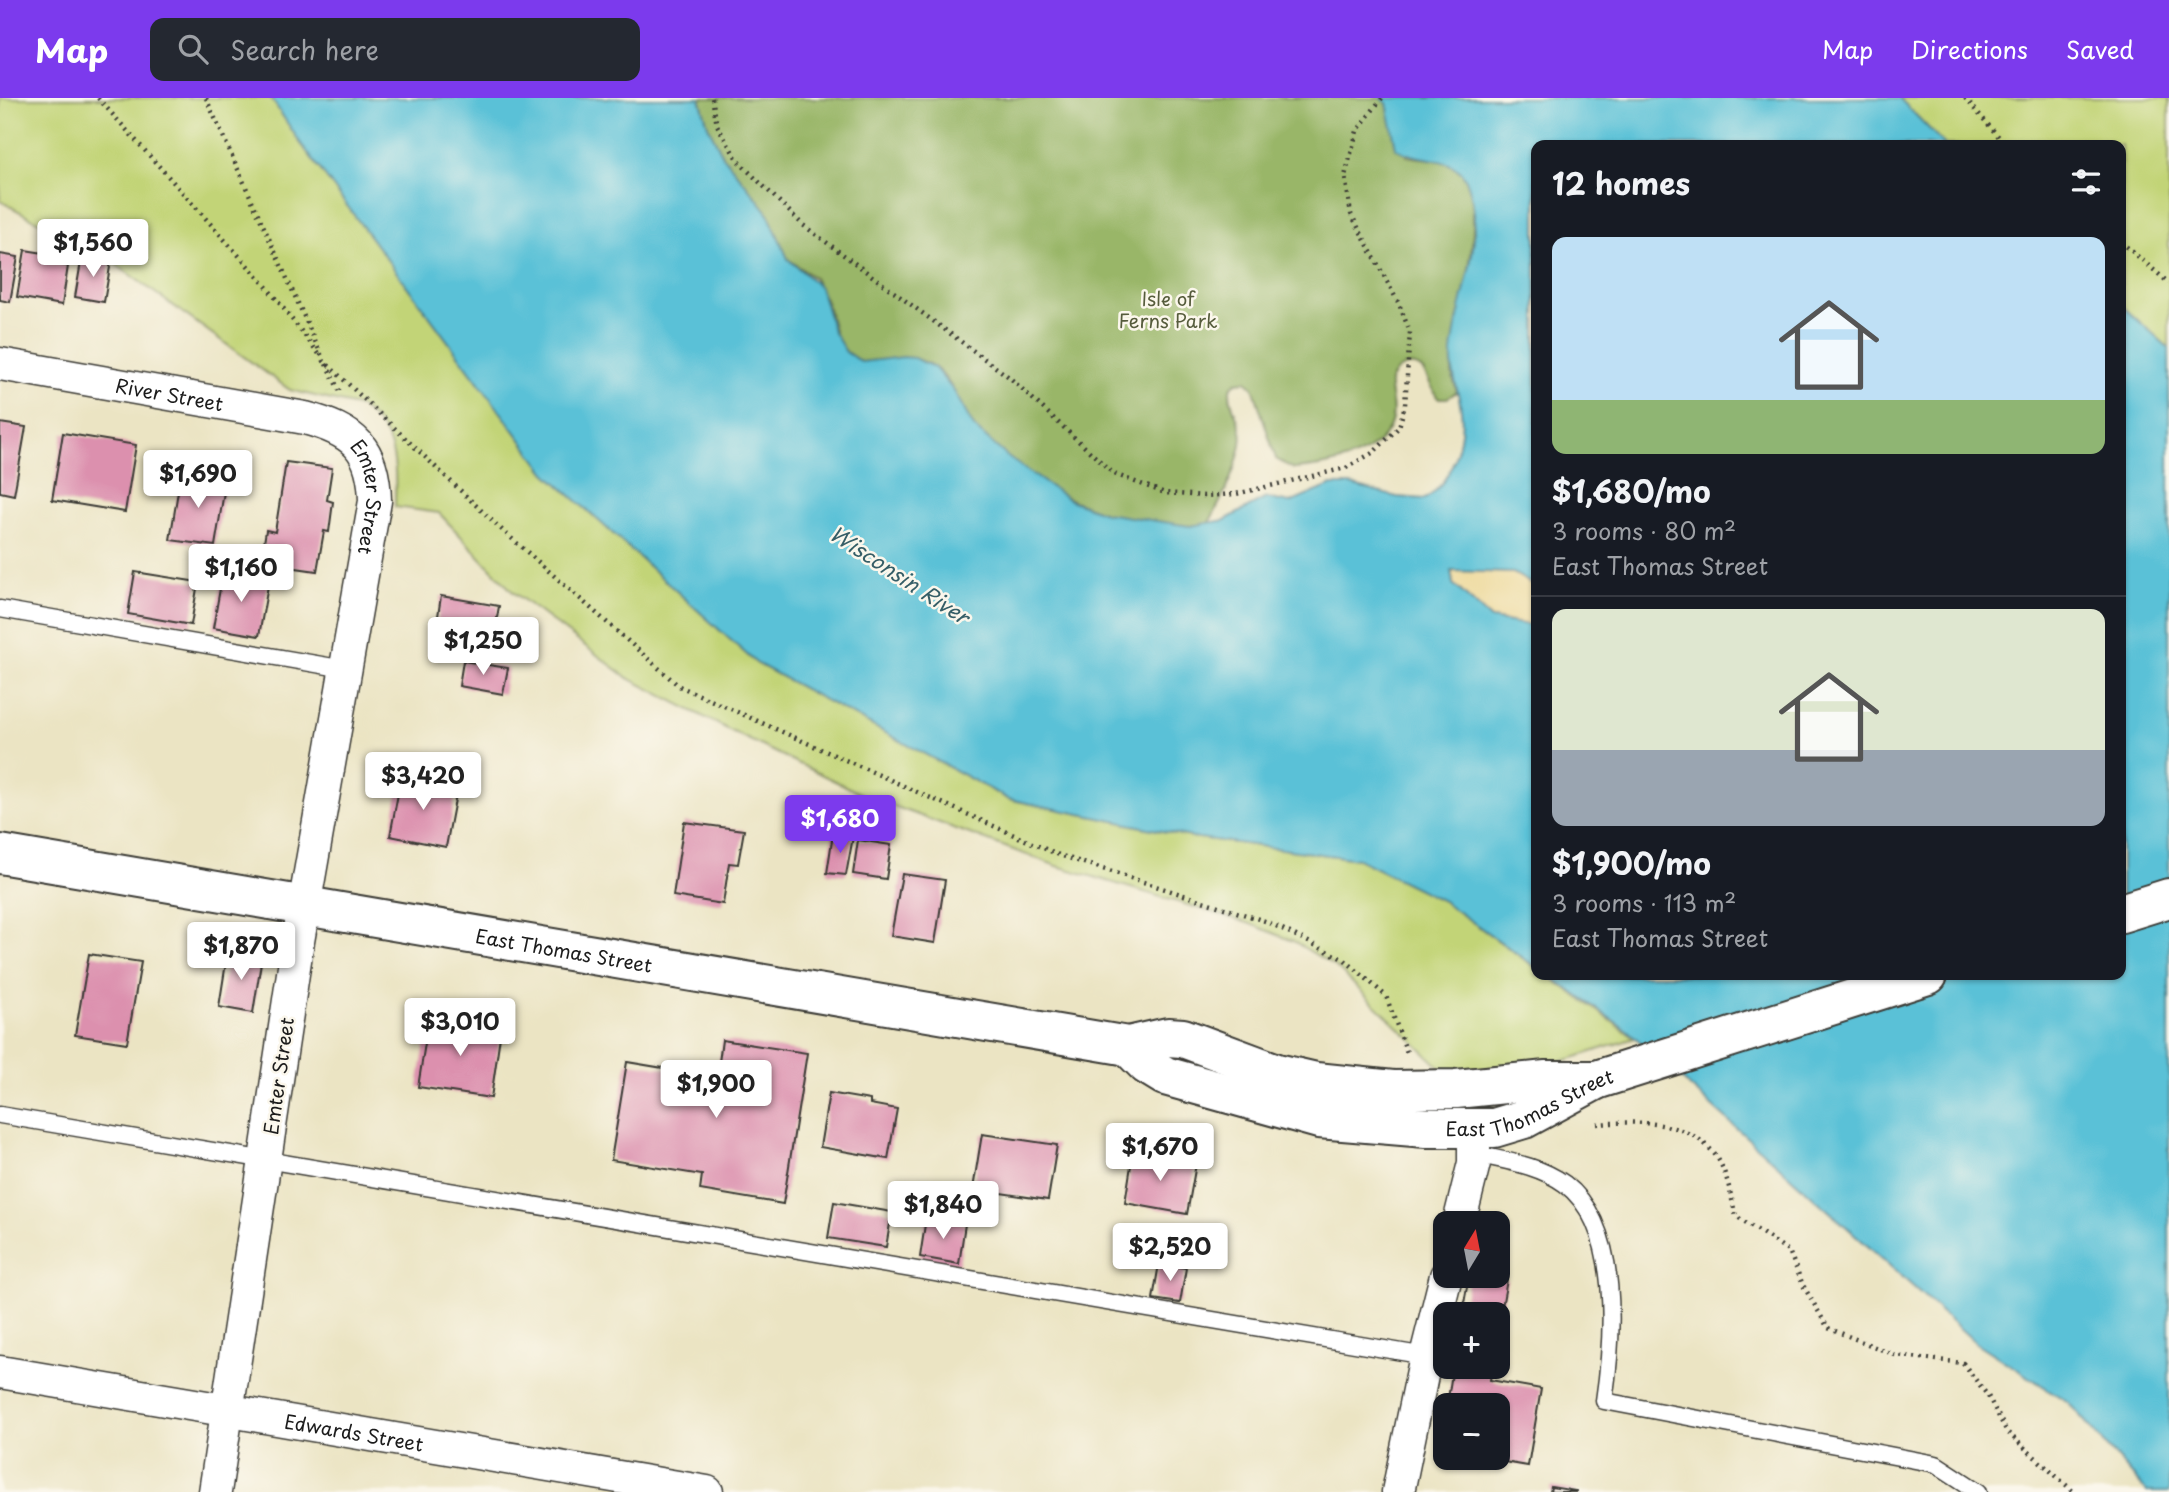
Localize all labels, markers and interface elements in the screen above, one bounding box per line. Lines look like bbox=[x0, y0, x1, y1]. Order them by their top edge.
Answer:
search box bbox=[150, 18, 640, 81]
text: Map bbox=[35, 24, 108, 74]
icon: search bbox=[174, 30, 212, 68]
text: Search here bbox=[230, 30, 379, 69]
text: Map bbox=[1822, 31, 1873, 67]
text: Directions bbox=[1911, 31, 2028, 67]
text: Saved bbox=[2066, 31, 2134, 67]
text: 12 homes bbox=[1552, 160, 1690, 205]
icon: filters bbox=[2067, 163, 2105, 201]
pin: $1,560 bbox=[36, 220, 150, 279]
text: $1,560 bbox=[53, 224, 133, 259]
icon: home bbox=[1766, 282, 1892, 408]
park label: Isle of Ferns Park bbox=[1118, 284, 1218, 334]
street label: River Street bbox=[113, 371, 226, 417]
street label: Emter Street bbox=[345, 433, 389, 557]
pin: $1,690 bbox=[141, 450, 255, 510]
text: $1,690 bbox=[159, 455, 237, 490]
text: $1,680/mo bbox=[1552, 468, 1711, 513]
text: 3 rooms · 80 m² bbox=[1552, 513, 1736, 548]
water label: Wisconsin River bbox=[824, 517, 978, 632]
pin: $1,160 bbox=[184, 545, 298, 604]
text: East Thomas Street bbox=[1552, 548, 1768, 583]
text: $1,160 bbox=[205, 549, 277, 584]
pin: $1,250 bbox=[426, 618, 540, 677]
text: $1,250 bbox=[444, 622, 522, 657]
icon: home bbox=[1766, 654, 1892, 780]
pin: $3,420 bbox=[366, 752, 480, 812]
text: $3,420 bbox=[381, 757, 465, 792]
pin: $1,680 bbox=[783, 796, 897, 855]
text: $1,680 bbox=[801, 800, 879, 835]
text: $1,900/mo bbox=[1552, 840, 1711, 885]
text: 3 rooms · 113 m² bbox=[1552, 885, 1736, 920]
text: East Thomas Street bbox=[1552, 920, 1768, 955]
street label: East Thomas Street bbox=[473, 921, 655, 979]
pin: $1,870 bbox=[184, 922, 298, 982]
text: $1,870 bbox=[203, 927, 279, 962]
pin: $3,010 bbox=[403, 998, 517, 1058]
text: $3,010 bbox=[420, 1003, 500, 1038]
street label: Emter Street bbox=[256, 1016, 300, 1136]
pin: $1,900 bbox=[659, 1060, 773, 1120]
street label: East Thomas Street bbox=[1445, 1061, 1617, 1142]
text: $1,900 bbox=[677, 1065, 755, 1100]
pin: $1,670 bbox=[1103, 1124, 1217, 1183]
text: $1,670 bbox=[1122, 1128, 1198, 1163]
pin: $1,840 bbox=[886, 1182, 1000, 1241]
text: $1,840 bbox=[904, 1186, 982, 1221]
north arrow bbox=[1433, 1211, 1510, 1288]
map controls bbox=[1433, 1211, 1510, 1470]
pin: $2,520 bbox=[1113, 1224, 1227, 1283]
text: $2,520 bbox=[1129, 1228, 1211, 1263]
button: + bbox=[1433, 1302, 1510, 1379]
button: − bbox=[1433, 1393, 1510, 1470]
street label: Edwards Street bbox=[282, 1407, 426, 1458]

